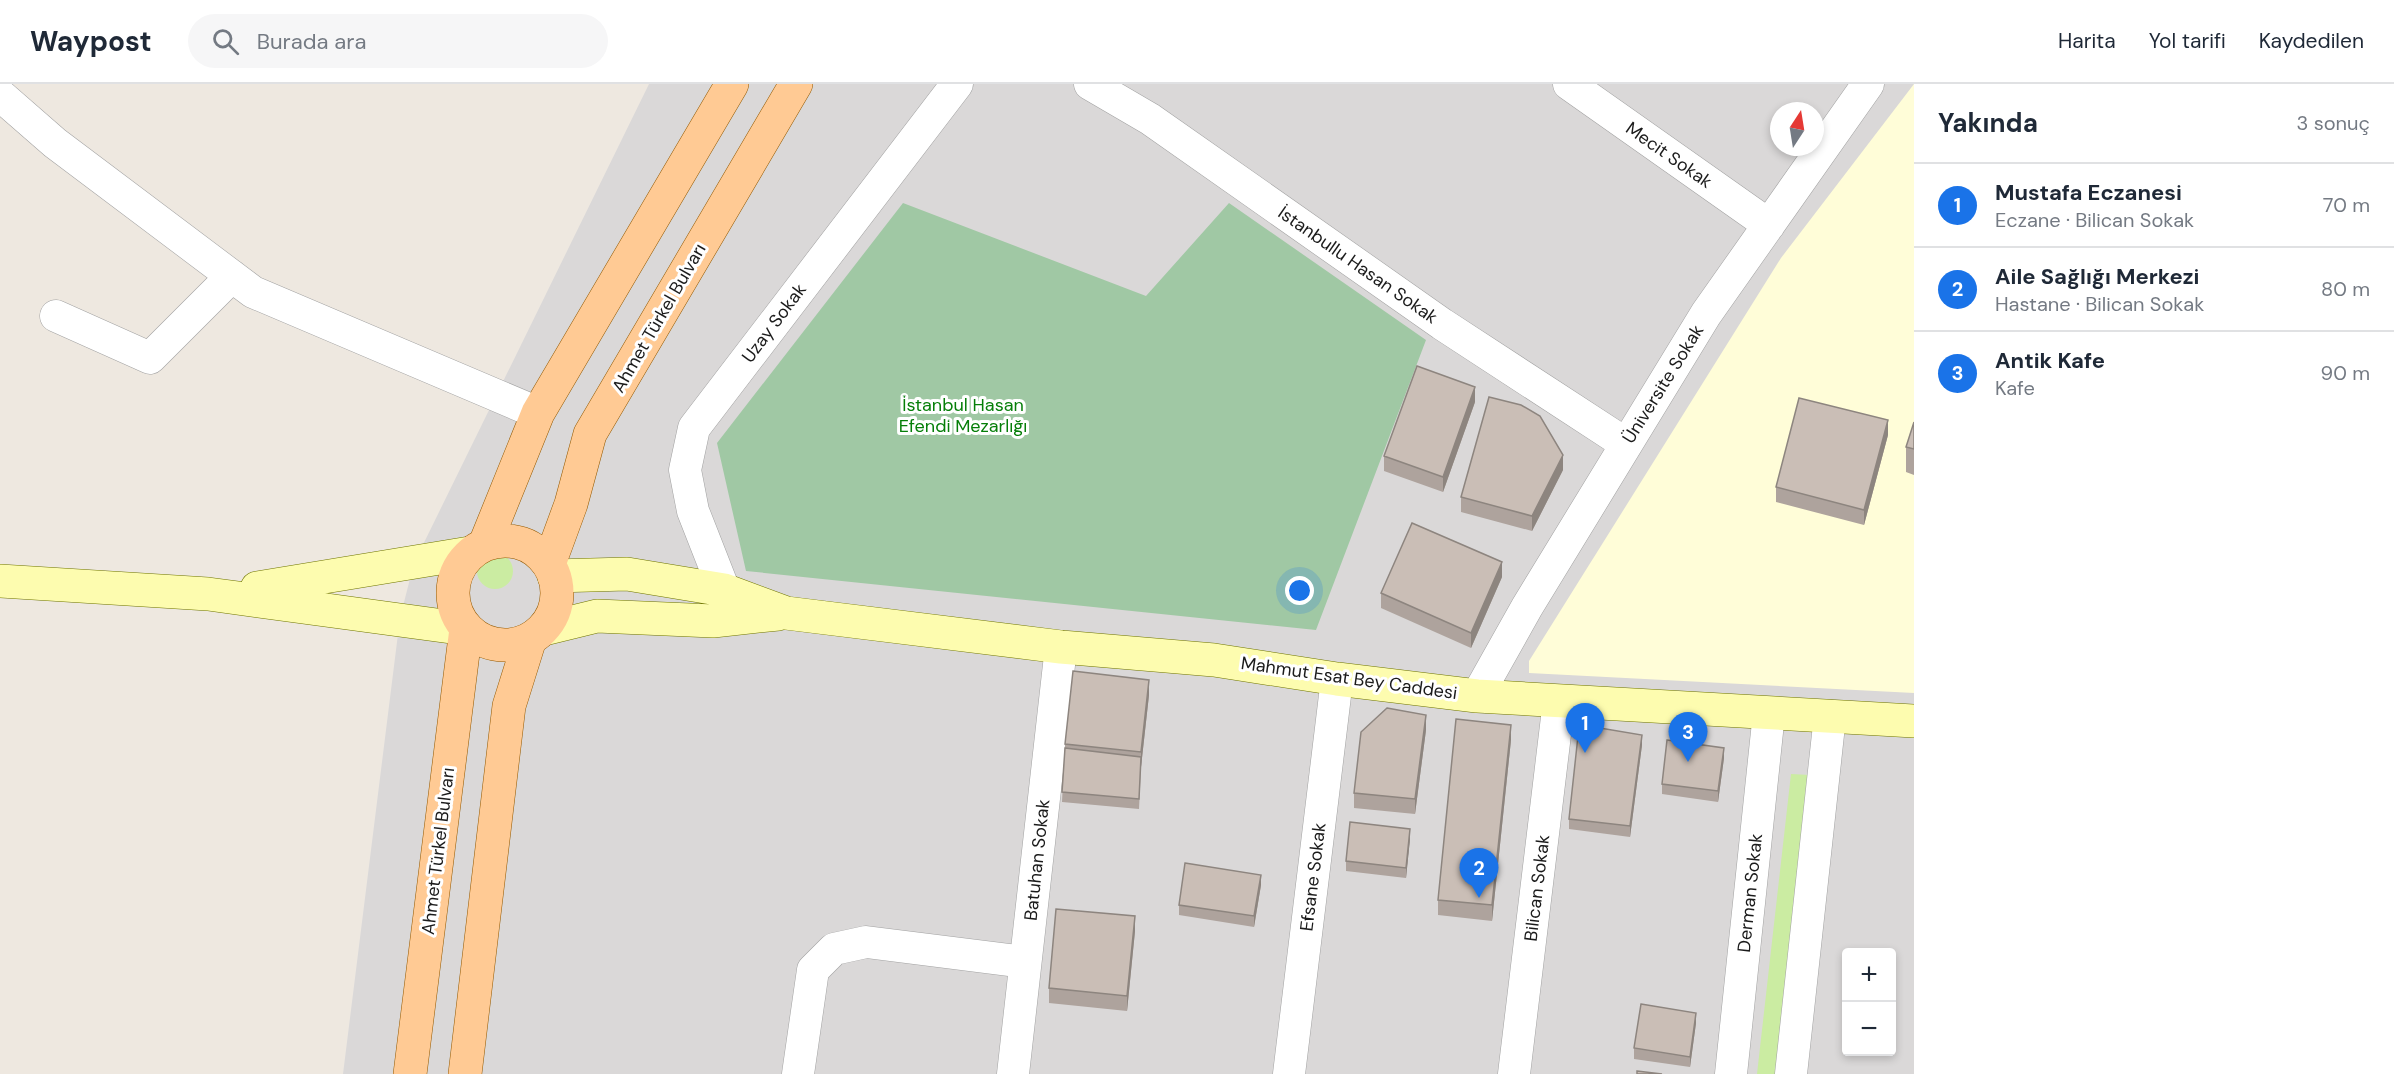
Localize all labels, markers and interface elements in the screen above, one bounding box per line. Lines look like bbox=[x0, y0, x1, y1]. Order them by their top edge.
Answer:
search box bbox=[188, 14, 608, 68]
text: Waypost bbox=[30, 23, 152, 60]
icon: search bbox=[209, 25, 242, 58]
text: Burada ara bbox=[257, 27, 366, 56]
text: Harita bbox=[2058, 27, 2116, 55]
text: Yol tarifi bbox=[2149, 27, 2226, 55]
text: Kaydedilen bbox=[2259, 27, 2364, 55]
north arrow bbox=[1770, 102, 1824, 156]
text: Yakında bbox=[1938, 106, 2038, 140]
text: 3 sonuç bbox=[2297, 110, 2370, 136]
street label: Mecit Sokak bbox=[1621, 116, 1717, 194]
text: Mustafa Eczanesi bbox=[1995, 178, 2182, 207]
text: 1 bbox=[1954, 192, 1961, 218]
text: 70 m bbox=[2323, 192, 2370, 218]
street label: İstanbullu Hasan Sokak bbox=[1273, 201, 1443, 329]
text: Eczane · Bilican Sokak bbox=[1995, 207, 2194, 233]
street label: Ahmet Türkel Bulvarı bbox=[607, 239, 711, 397]
text: Aile Sağlığı Merkezi bbox=[1995, 262, 2199, 291]
text: 2 bbox=[1952, 276, 1963, 302]
text: 80 m bbox=[2321, 276, 2370, 302]
street label: Uzay Sokak bbox=[736, 279, 812, 367]
text: Hastane · Bilican Sokak bbox=[1995, 291, 2204, 317]
street label: Üniversite Sokak bbox=[1617, 320, 1709, 448]
text: Antik Kafe bbox=[1995, 346, 2105, 375]
text: 3 bbox=[1951, 360, 1964, 386]
text: 90 m bbox=[2321, 360, 2370, 386]
text: Kafe bbox=[1995, 375, 2035, 401]
park label: İstanbul Hasan Efendi Mezarlığı bbox=[899, 393, 1027, 438]
your location bbox=[1285, 576, 1314, 605]
street label: Mahmut Esat Bey Caddesi bbox=[1239, 651, 1459, 705]
pin: 1 bbox=[1566, 704, 1604, 753]
pin: 3 bbox=[1668, 712, 1708, 762]
street label: Ahmet Türkel Bulvarı bbox=[416, 766, 460, 936]
street label: Batuhan Sokak bbox=[1019, 798, 1055, 922]
street label: Efsane Sokak bbox=[1294, 821, 1332, 933]
street label: Derman Sokak bbox=[1732, 832, 1768, 954]
street label: Bilican Sokak bbox=[1519, 833, 1555, 943]
pin: 2 bbox=[1460, 848, 1498, 898]
map controls bbox=[1842, 948, 1896, 1056]
button: + bbox=[1842, 948, 1896, 1002]
button: − bbox=[1842, 1002, 1896, 1056]

